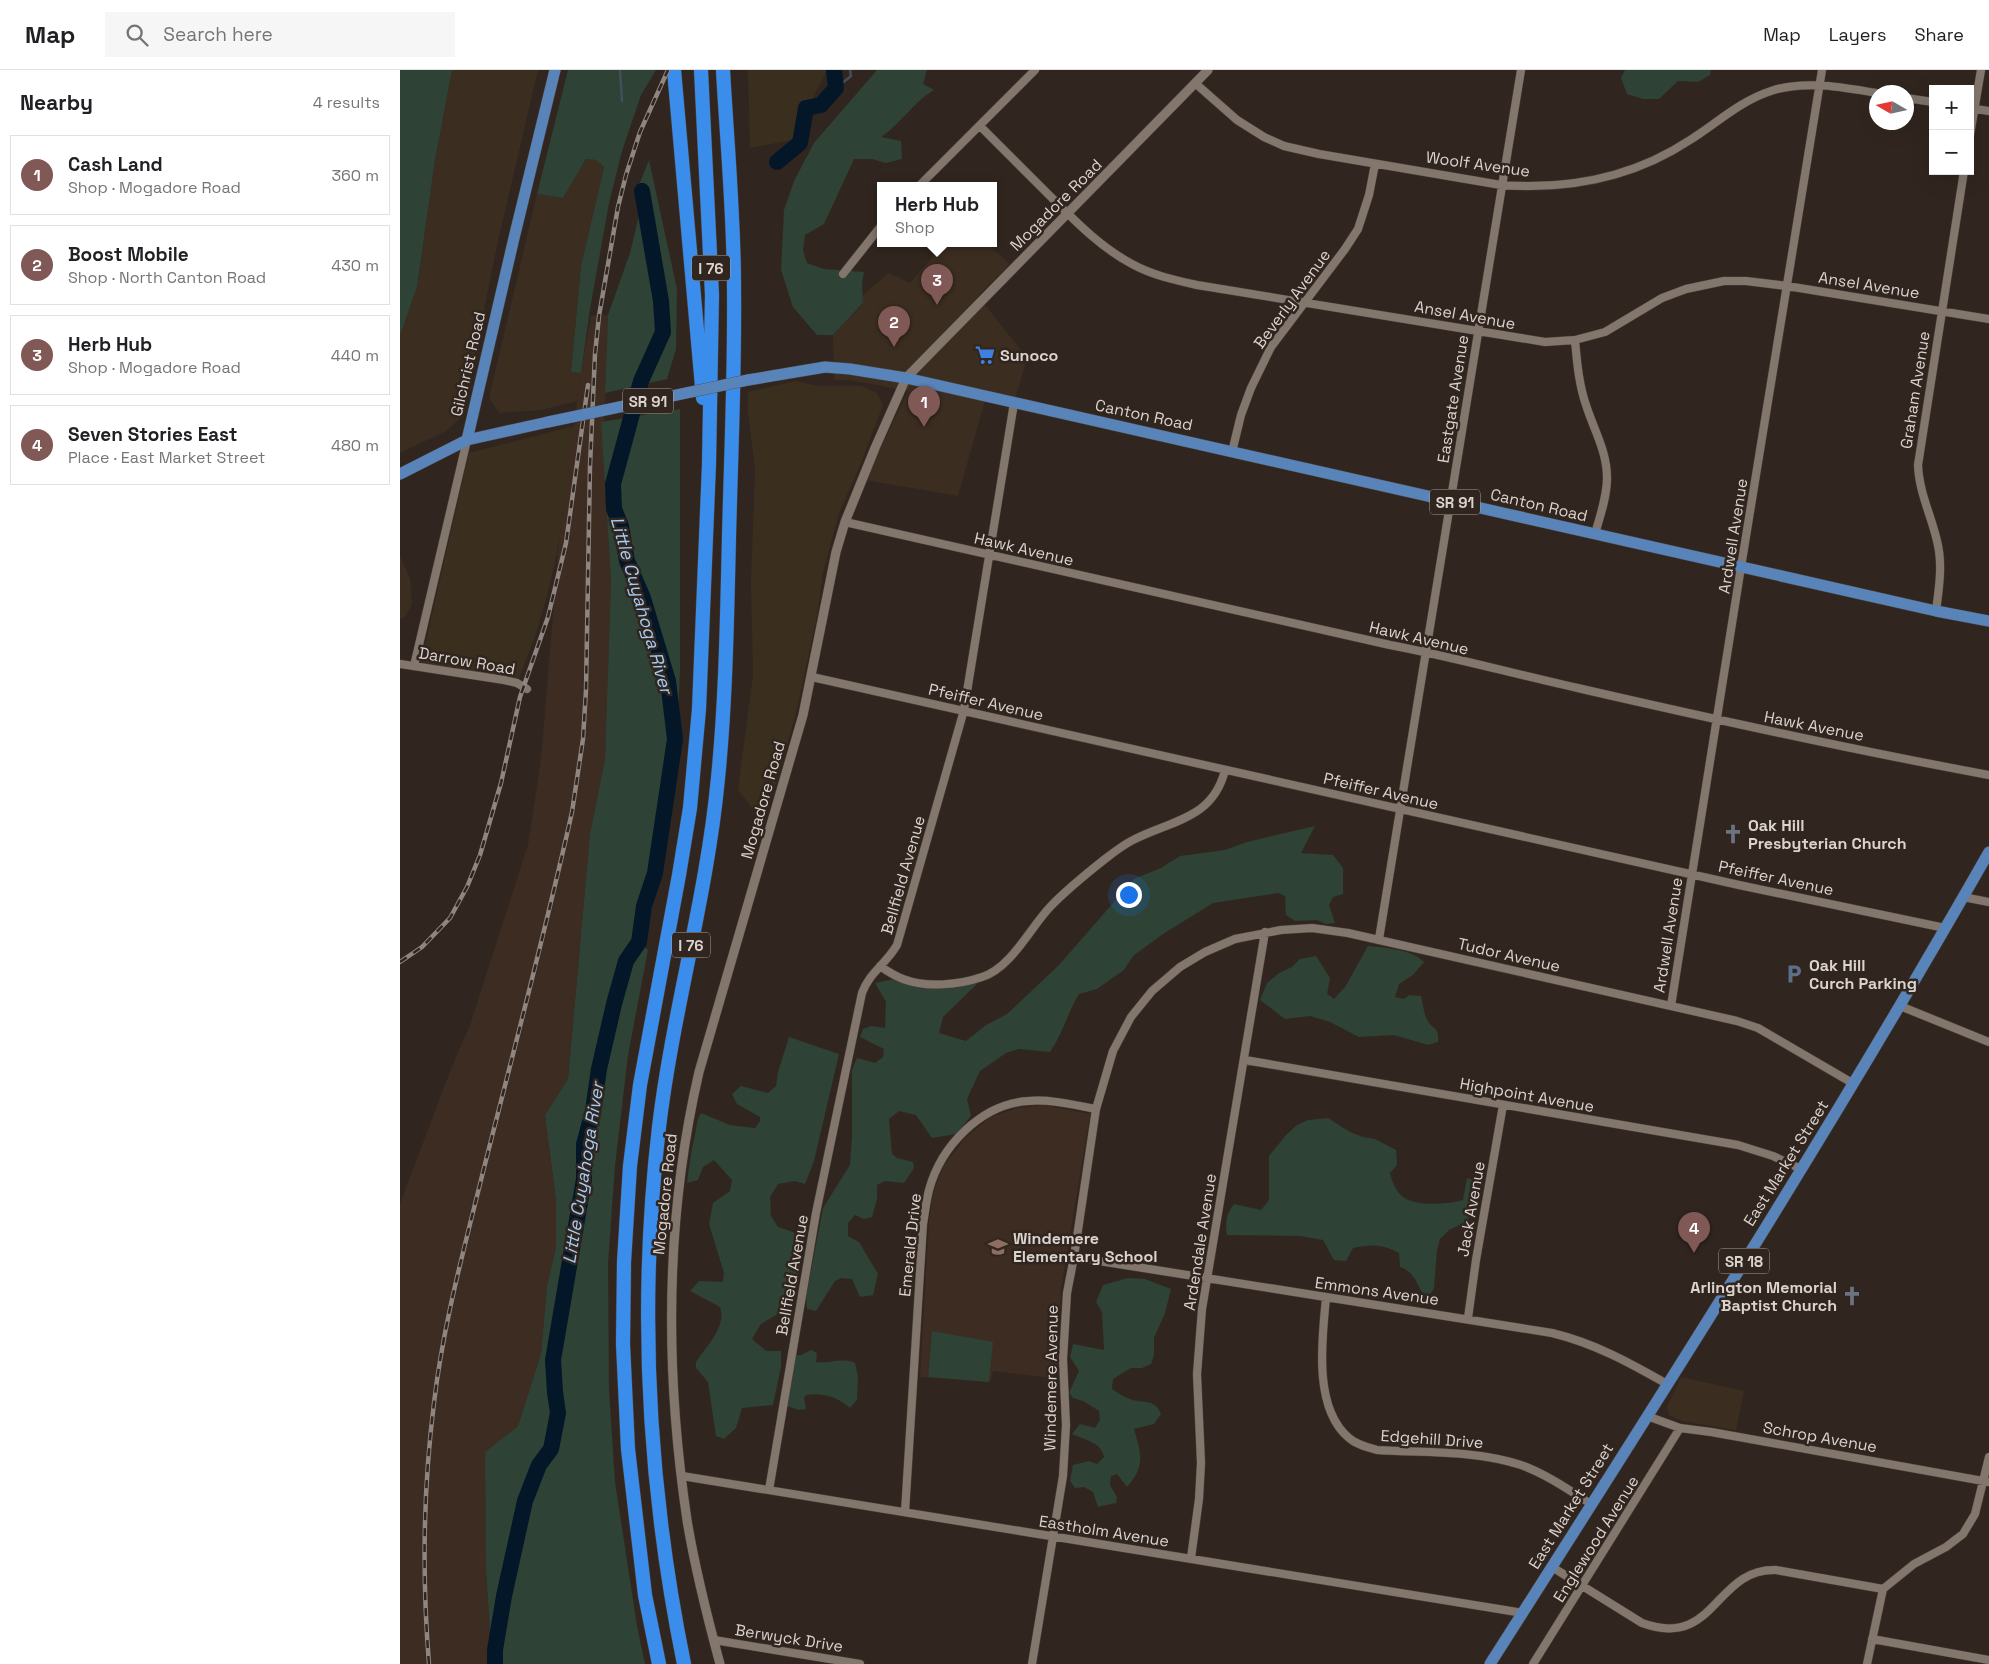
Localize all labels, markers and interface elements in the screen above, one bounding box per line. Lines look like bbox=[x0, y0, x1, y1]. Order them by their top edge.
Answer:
search box bbox=[105, 12, 455, 57]
text: Map bbox=[25, 19, 75, 50]
icon: search bbox=[123, 21, 151, 49]
text: Search here bbox=[163, 22, 273, 47]
text: Map bbox=[1763, 23, 1801, 46]
text: Layers bbox=[1829, 23, 1886, 46]
text: Share bbox=[1914, 23, 1964, 46]
north arrow bbox=[1869, 85, 1914, 130]
map controls bbox=[1929, 85, 1974, 175]
button: + bbox=[1929, 85, 1974, 130]
text: Nearby bbox=[20, 89, 93, 116]
text: 4 results bbox=[313, 92, 380, 113]
button: − bbox=[1929, 130, 1974, 175]
street label: Woolf Avenue bbox=[1425, 146, 1531, 182]
text: Cash Land bbox=[68, 152, 163, 177]
street label: Mogadore Road bbox=[1006, 155, 1106, 255]
text: 1 bbox=[33, 165, 41, 186]
text: 360 m bbox=[331, 165, 379, 186]
text: Shop · Mogadore Road bbox=[68, 177, 241, 198]
popup bbox=[877, 182, 997, 247]
text: Herb Hub bbox=[895, 192, 979, 217]
text: Shop bbox=[895, 217, 935, 238]
text: Boost Mobile bbox=[68, 242, 189, 267]
street label: Beverly Avenue bbox=[1249, 245, 1335, 353]
text: 2 bbox=[32, 255, 42, 276]
text: 430 m bbox=[331, 255, 379, 276]
road number: I 76 bbox=[692, 256, 730, 280]
pin: 3 bbox=[921, 264, 953, 305]
text: Shop · North Canton Road bbox=[68, 267, 266, 288]
street label: Ansel Avenue bbox=[1817, 267, 1921, 303]
street label: Ansel Avenue bbox=[1413, 296, 1517, 334]
pin: 2 bbox=[878, 306, 910, 347]
street label: Gilchrist Road bbox=[446, 310, 490, 418]
street label: Graham Avenue bbox=[1895, 330, 1935, 450]
text: Herb Hub bbox=[68, 332, 152, 357]
street label: Eastgate Avenue bbox=[1433, 333, 1473, 465]
supermarket icon: Sunoco bbox=[974, 344, 996, 366]
text: 3 bbox=[32, 345, 42, 366]
text: 440 m bbox=[331, 345, 379, 366]
place label: Sunoco bbox=[1000, 345, 1059, 366]
text: Shop · Mogadore Road bbox=[68, 357, 241, 378]
pin: 1 bbox=[908, 386, 940, 427]
road number: SR 91 bbox=[623, 388, 673, 414]
street label: Canton Road bbox=[1093, 394, 1195, 436]
text: Seven Stories East bbox=[68, 422, 238, 447]
text: 4 bbox=[32, 435, 42, 456]
text: 480 m bbox=[331, 435, 379, 456]
text: Place · East Market Street bbox=[68, 447, 265, 468]
street label: Ardwell Avenue bbox=[1714, 477, 1752, 595]
street label: Canton Road bbox=[1488, 484, 1590, 526]
road number: SR 91 bbox=[1430, 490, 1480, 514]
water label: Little Cuyahoga River bbox=[606, 514, 679, 698]
street label: Hawk Avenue bbox=[972, 527, 1076, 571]
street label: Hawk Avenue bbox=[1367, 616, 1471, 660]
street label: Darrow Road bbox=[417, 642, 517, 680]
street label: Pfeiffer Avenue bbox=[926, 679, 1046, 725]
street label: Hawk Avenue bbox=[1762, 706, 1866, 746]
street label: Mogadore Road bbox=[736, 739, 790, 861]
street label: Pfeiffer Avenue bbox=[1321, 768, 1441, 814]
street label: Bellfield Avenue bbox=[876, 813, 930, 937]
place label: Oak Hill Presbyterian Church bbox=[1748, 815, 1907, 854]
church icon: Oak Hill Presbyterian Church bbox=[1722, 823, 1744, 845]
street label: Pfeiffer Avenue bbox=[1716, 856, 1836, 900]
street label: Ardwell Avenue bbox=[1649, 876, 1687, 994]
your location bbox=[1116, 882, 1142, 908]
road number: I 76 bbox=[672, 932, 710, 958]
street label: Tudor Avenue bbox=[1456, 933, 1562, 977]
place label: Oak Hill Curch Parking bbox=[1809, 955, 1917, 994]
parking icon: Oak Hill Curch Parking bbox=[1783, 963, 1805, 985]
street label: Highpoint Avenue bbox=[1458, 1073, 1596, 1117]
water label: Little Cuyahoga River bbox=[557, 1079, 609, 1265]
street label: East Market Street bbox=[1739, 1096, 1833, 1230]
street label: Mogadore Road bbox=[648, 1132, 682, 1256]
street label: Jack Avenue bbox=[1452, 1160, 1490, 1258]
street label: Ardendale Avenue bbox=[1179, 1172, 1221, 1312]
street label: Emerald Drive bbox=[894, 1192, 926, 1298]
pin: 4 bbox=[1678, 1212, 1710, 1253]
street label: Bellfield Avenue bbox=[771, 1213, 813, 1337]
place label: Windemere Elementary School bbox=[1013, 1228, 1157, 1267]
school or university icon: Windemere Elementary School bbox=[987, 1236, 1009, 1258]
road number: SR 18 bbox=[1719, 1248, 1769, 1274]
street label: Emmons Avenue bbox=[1314, 1272, 1440, 1310]
place label: Arlington Memorial Baptist Church bbox=[1690, 1277, 1837, 1316]
church icon: Arlington Memorial Baptist Church bbox=[1841, 1285, 1863, 1307]
street label: Windemere Avenue bbox=[1039, 1305, 1063, 1451]
street label: Schrop Avenue bbox=[1761, 1417, 1879, 1457]
street label: Edgehill Drive bbox=[1380, 1425, 1484, 1453]
street label: East Market Street bbox=[1524, 1439, 1618, 1573]
street label: Englewood Avenue bbox=[1549, 1472, 1643, 1606]
street label: Eastholm Avenue bbox=[1037, 1510, 1171, 1552]
street label: Berwyck Drive bbox=[733, 1619, 845, 1657]

